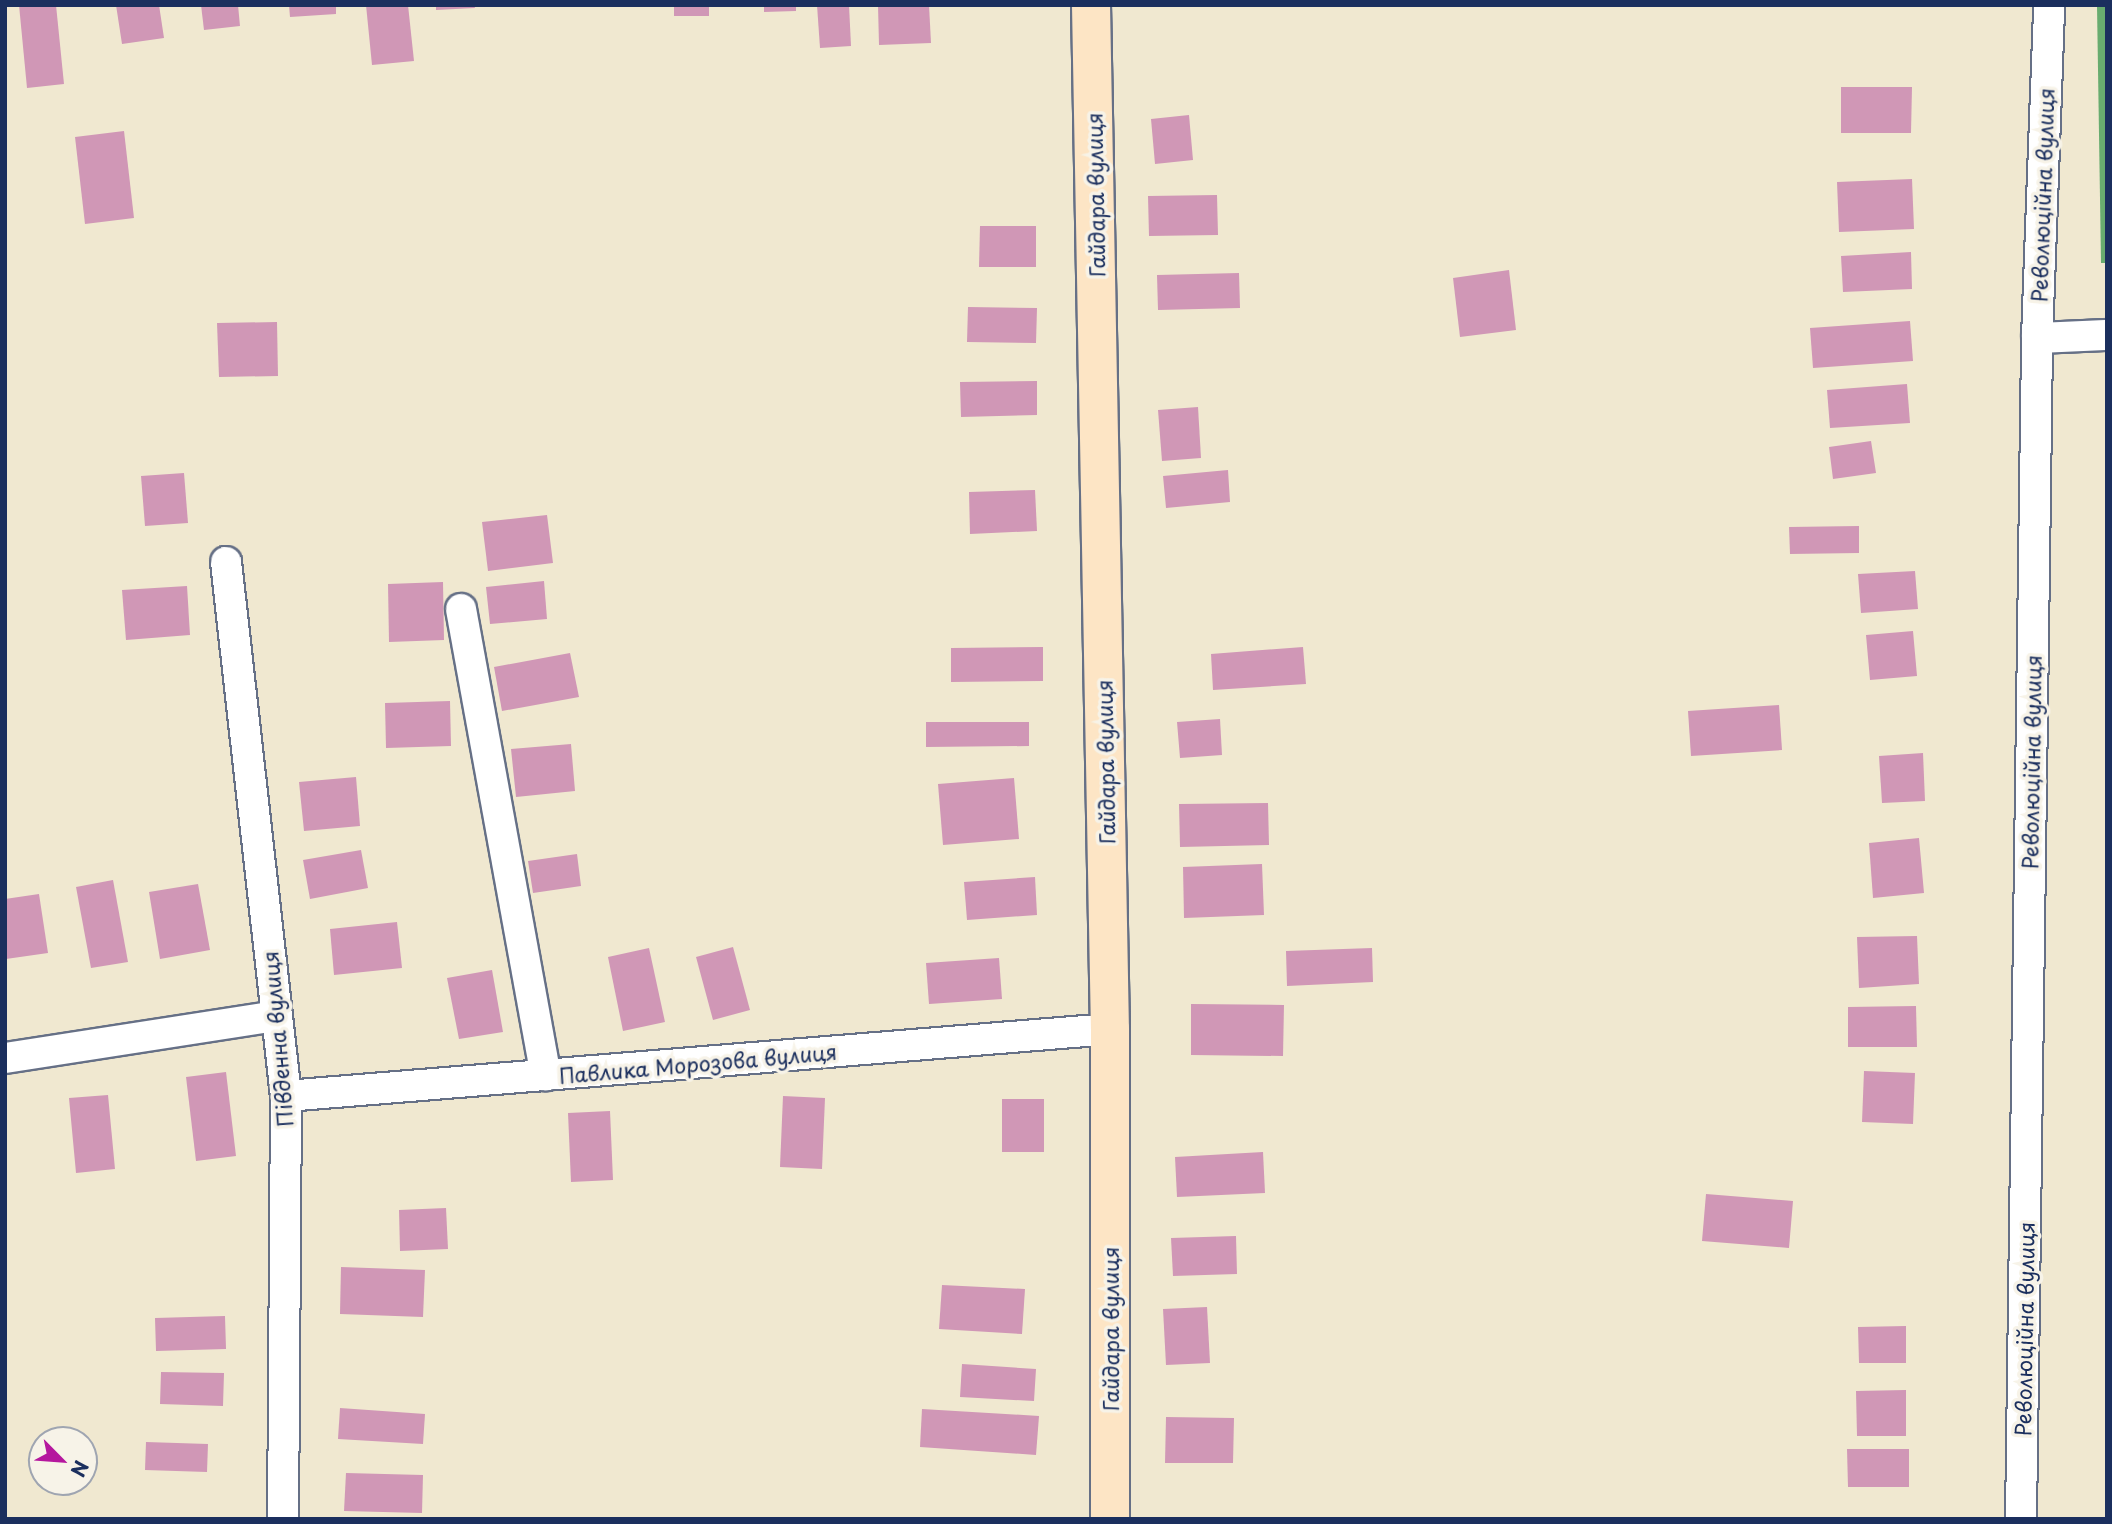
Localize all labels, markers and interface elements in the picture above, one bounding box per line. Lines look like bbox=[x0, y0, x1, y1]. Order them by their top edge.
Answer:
street label: Революційна вулиця bbox=[2026, 87, 2058, 303]
street label: Гайдара вулиця bbox=[1081, 112, 1109, 278]
street label: Революційна вулиця bbox=[2017, 654, 2045, 870]
street label: Гайдара вулиця bbox=[1091, 679, 1119, 845]
street label: Південна вулиця bbox=[257, 949, 297, 1129]
street label: Павлика Морозова вулиця bbox=[557, 1038, 839, 1088]
street label: Революційна вулиця bbox=[2010, 1221, 2038, 1437]
street label: Гайдара вулиця bbox=[1097, 1247, 1123, 1411]
north arrow bbox=[28, 1426, 98, 1496]
text: N bbox=[64, 1456, 96, 1482]

